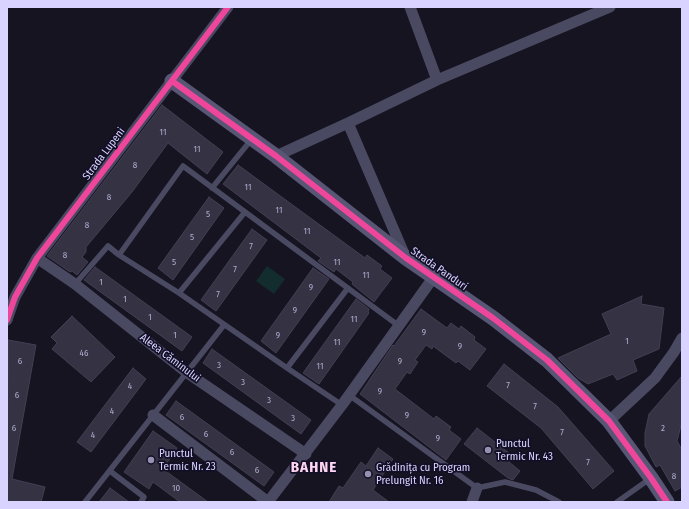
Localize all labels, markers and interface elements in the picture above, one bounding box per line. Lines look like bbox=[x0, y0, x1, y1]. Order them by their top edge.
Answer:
street label: Strada Lupeni bbox=[80, 125, 128, 183]
house number: 11 bbox=[160, 127, 166, 137]
house number: 11 bbox=[194, 144, 200, 154]
house number: 8 bbox=[133, 160, 137, 170]
house number: 11 bbox=[245, 182, 251, 192]
house number: 8 bbox=[107, 192, 111, 202]
house number: 11 bbox=[276, 205, 282, 215]
house number: 5 bbox=[206, 209, 210, 219]
house number: 8 bbox=[85, 220, 89, 230]
house number: 11 bbox=[304, 226, 310, 236]
house number: 5 bbox=[190, 232, 194, 242]
house number: 7 bbox=[249, 241, 253, 251]
street label: Strada Panduri bbox=[408, 245, 470, 293]
house number: 8 bbox=[63, 250, 67, 260]
house number: 5 bbox=[172, 257, 176, 267]
house number: 11 bbox=[334, 257, 340, 267]
house number: 7 bbox=[233, 264, 237, 274]
house number: 11 bbox=[363, 270, 369, 280]
house number: 1 bbox=[99, 277, 103, 287]
house number: 9 bbox=[309, 282, 313, 292]
house number: 7 bbox=[216, 289, 220, 299]
house number: 1 bbox=[123, 294, 127, 304]
house number: 9 bbox=[293, 305, 297, 315]
house number: 1 bbox=[148, 312, 152, 322]
house number: 11 bbox=[351, 314, 357, 324]
house number: 9 bbox=[422, 327, 426, 337]
house number: 1 bbox=[173, 330, 177, 340]
house number: 9 bbox=[276, 330, 280, 340]
street label: Aleea Căminului bbox=[137, 331, 203, 385]
house number: 1 bbox=[625, 336, 629, 346]
house number: 11 bbox=[334, 337, 340, 347]
house number: 9 bbox=[458, 341, 462, 351]
house number: 46 bbox=[80, 348, 88, 358]
house number: 6 bbox=[18, 356, 22, 366]
house number: 9 bbox=[398, 356, 402, 366]
house number: 3 bbox=[217, 360, 221, 370]
house number: 11 bbox=[317, 361, 323, 371]
house number: 3 bbox=[241, 377, 245, 387]
house number: 7 bbox=[506, 380, 510, 390]
house number: 4 bbox=[128, 381, 132, 391]
house number: 9 bbox=[378, 386, 382, 396]
house number: 6 bbox=[15, 390, 19, 400]
house number: 3 bbox=[267, 395, 271, 405]
house number: 7 bbox=[533, 401, 537, 411]
house number: 4 bbox=[110, 406, 114, 416]
house number: 9 bbox=[405, 410, 409, 420]
house number: 6 bbox=[180, 412, 184, 422]
house number: 3 bbox=[291, 413, 295, 423]
house number: 6 bbox=[12, 423, 16, 433]
house number: 2 bbox=[661, 423, 665, 433]
house number: 7 bbox=[560, 427, 564, 437]
house number: 6 bbox=[204, 429, 208, 439]
house number: 4 bbox=[91, 430, 95, 440]
house number: 9 bbox=[436, 433, 440, 443]
place label: Punctul Termic Nr. 43 bbox=[496, 437, 553, 463]
marker: Punctul Termic Nr. 43 bbox=[483, 445, 493, 455]
place label: Punctul Termic Nr. 23 bbox=[159, 447, 216, 473]
house number: 6 bbox=[230, 447, 234, 457]
marker: Punctul Termic Nr. 23 bbox=[146, 455, 156, 465]
house number: 7 bbox=[586, 457, 590, 467]
district label: BAHNE bbox=[291, 459, 337, 477]
place label: Grădinița cu Program Prelungit Nr. 16 bbox=[376, 461, 470, 487]
house number: 6 bbox=[255, 465, 259, 475]
marker: Grădinița cu Program Prelungit Nr. 16 bbox=[363, 469, 373, 479]
house number: 8 bbox=[672, 471, 676, 481]
house number: 10 bbox=[172, 483, 180, 493]

